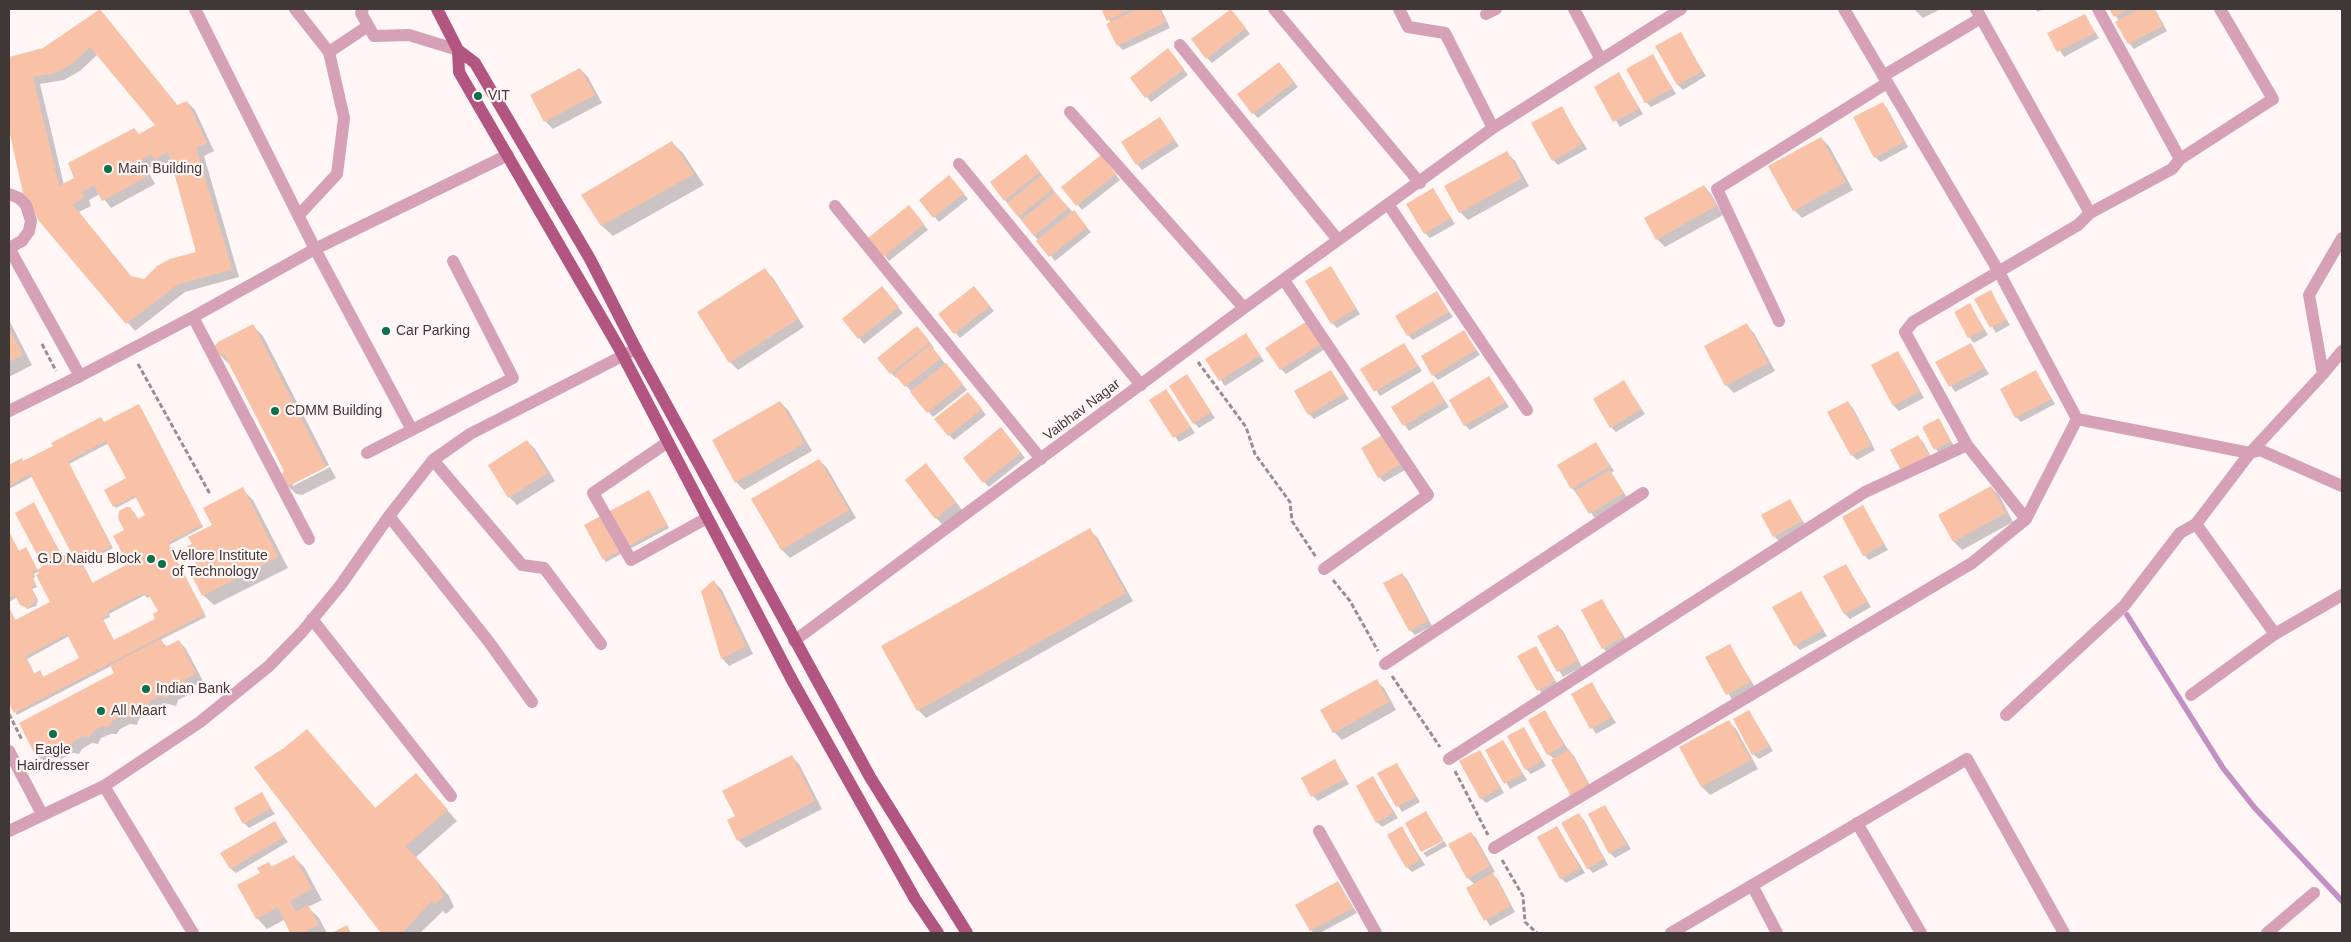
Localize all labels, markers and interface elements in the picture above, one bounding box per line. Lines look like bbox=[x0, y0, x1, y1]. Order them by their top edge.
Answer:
place label: VIT bbox=[488, 88, 510, 104]
marker: VIT bbox=[472, 90, 484, 102]
place label: Main Building bbox=[118, 161, 202, 177]
marker: Main Building bbox=[102, 163, 114, 175]
place label: Car Parking bbox=[396, 323, 470, 339]
marker: Car Parking bbox=[380, 325, 392, 337]
street label: Vaibhav Nagar bbox=[1040, 376, 1124, 444]
place label: CDMM Building bbox=[285, 403, 382, 419]
marker: CDMM Building bbox=[269, 405, 281, 417]
place label: Vellore Institute of Technology bbox=[172, 548, 268, 580]
place label: G.D Naidu Block bbox=[38, 551, 141, 567]
marker: G.D Naidu Block bbox=[145, 553, 157, 565]
marker: Vellore Institute of Technology bbox=[156, 558, 168, 570]
place label: Indian Bank bbox=[156, 681, 230, 697]
marker: Indian Bank bbox=[140, 683, 152, 695]
place label: All Maart bbox=[111, 703, 166, 719]
marker: All Maart bbox=[95, 705, 107, 717]
marker: Eagle Hairdresser bbox=[47, 728, 59, 740]
place label: Eagle Hairdresser bbox=[17, 742, 89, 774]

